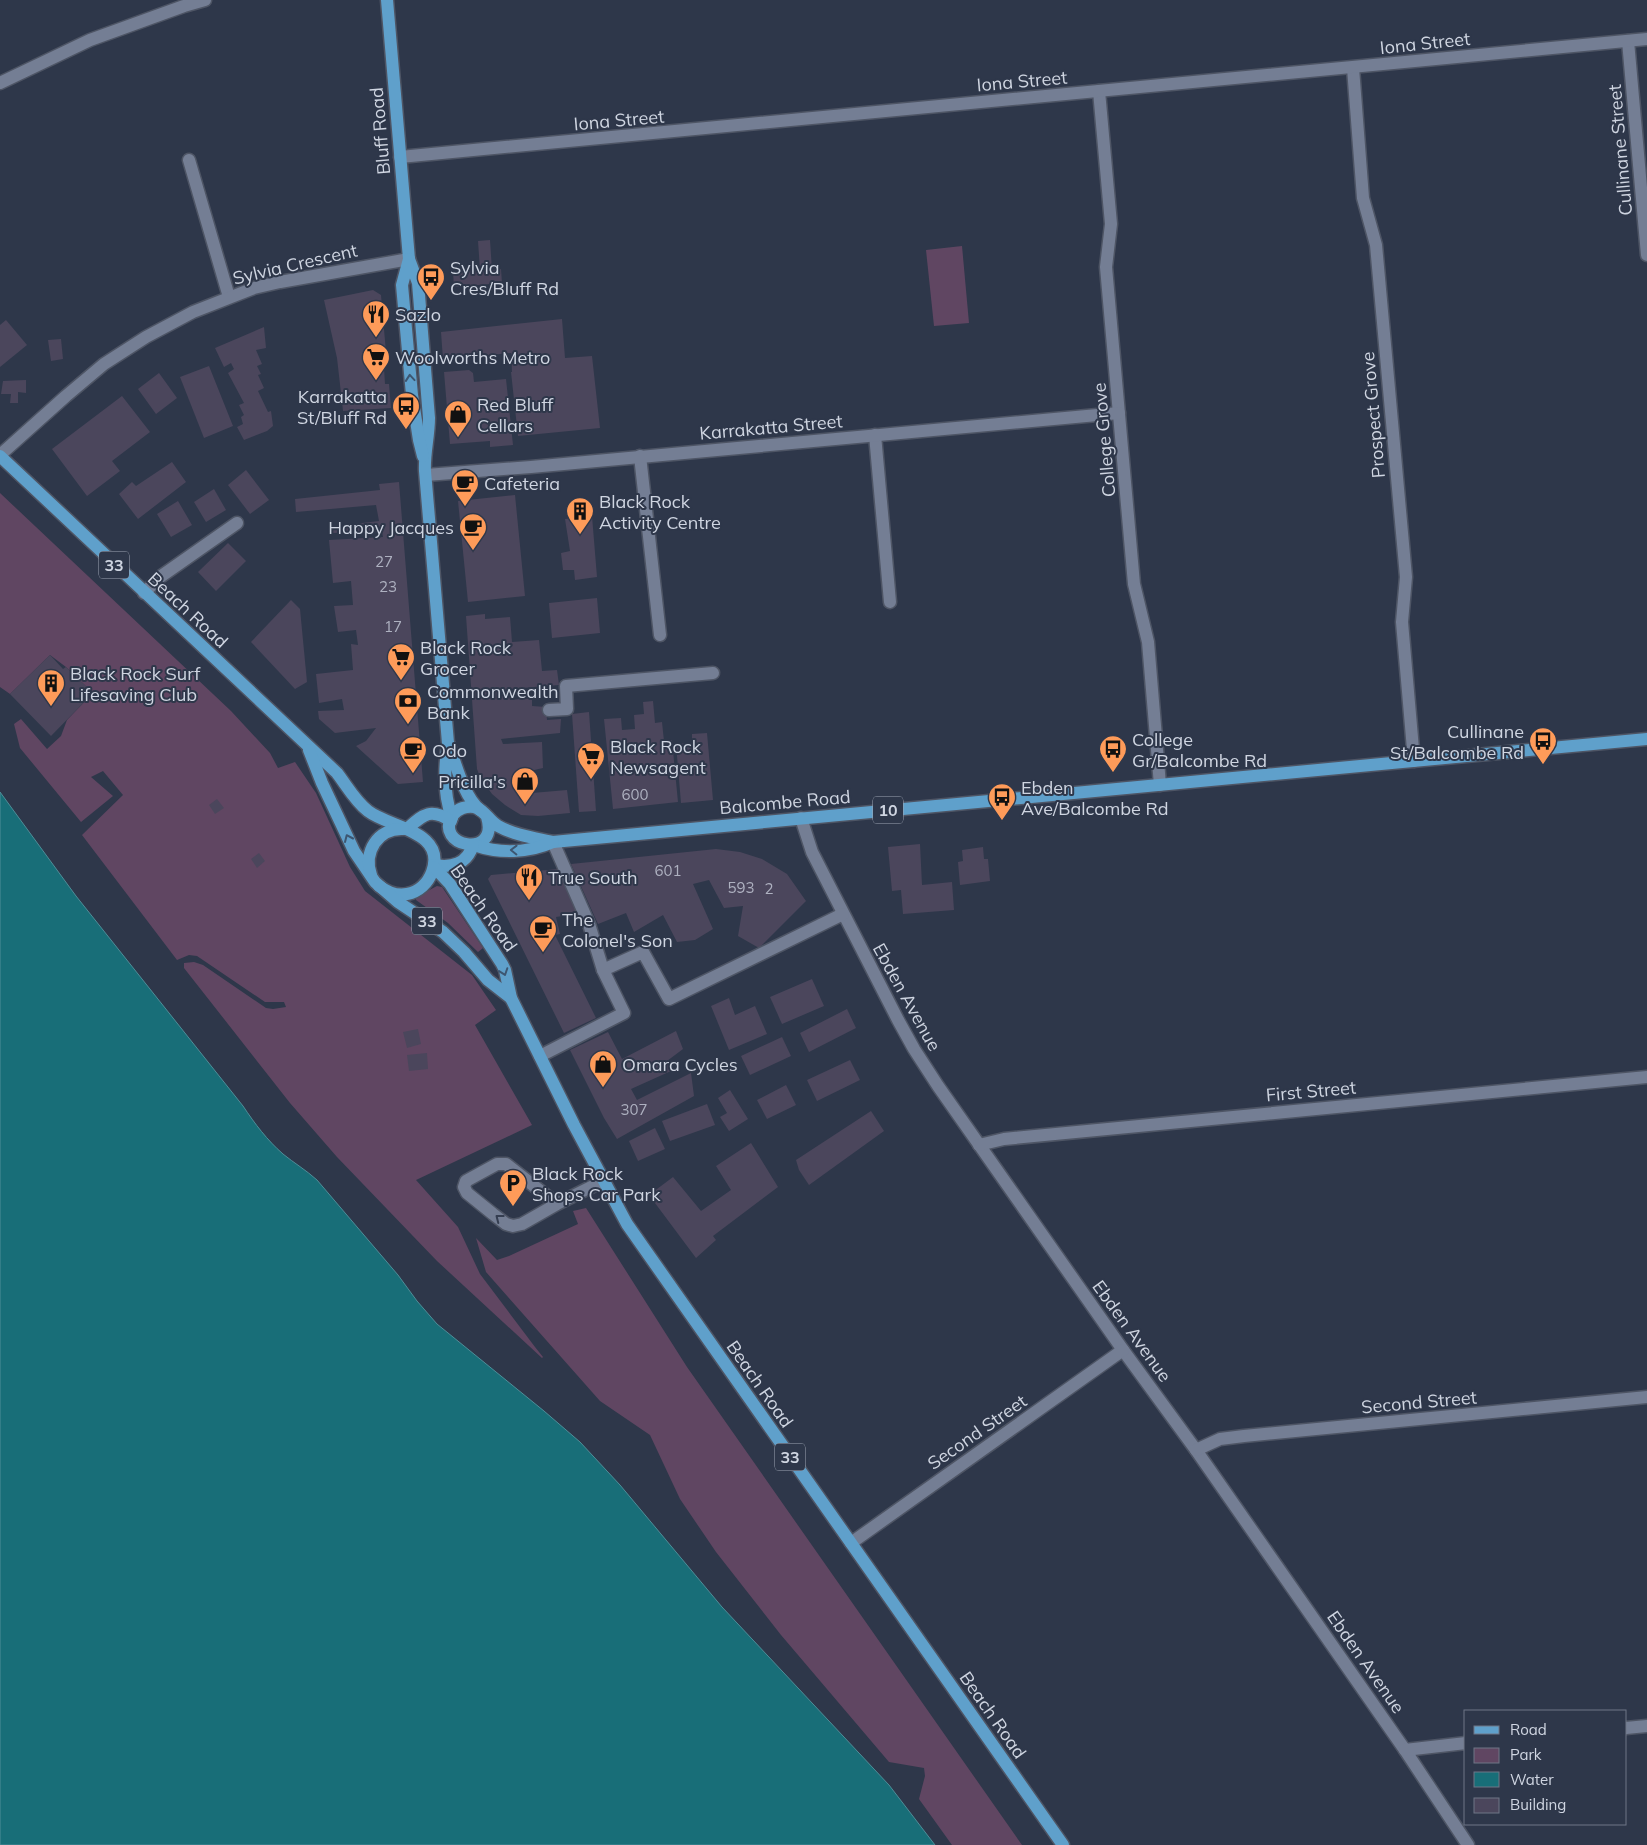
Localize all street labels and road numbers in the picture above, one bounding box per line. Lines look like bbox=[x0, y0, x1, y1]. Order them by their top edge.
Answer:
street label: Iona Street bbox=[1379, 27, 1471, 59]
street label: Iona Street bbox=[976, 66, 1068, 96]
street label: Cullinane Street bbox=[1603, 83, 1637, 217]
street label: Bluff Road bbox=[365, 86, 395, 176]
street label: Iona Street bbox=[573, 105, 665, 135]
street label: Sylvia Crescent bbox=[230, 238, 360, 290]
street label: Prospect Grove bbox=[1356, 351, 1390, 479]
street label: College Grove bbox=[1088, 382, 1120, 498]
street label: Karrakatta Street bbox=[698, 409, 844, 445]
road number: 33 bbox=[99, 552, 129, 578]
street label: Beach Road bbox=[143, 567, 233, 653]
street label: Balcombe Road bbox=[718, 785, 852, 819]
road number: 10 bbox=[873, 796, 903, 824]
street label: Beach Road bbox=[446, 860, 522, 956]
road number: 33 bbox=[412, 908, 442, 934]
street label: Ebden Avenue bbox=[868, 939, 946, 1055]
street label: First Street bbox=[1265, 1076, 1357, 1106]
street label: Ebden Avenue bbox=[1087, 1276, 1177, 1386]
street label: Beach Road bbox=[722, 1336, 798, 1432]
street label: Second Street bbox=[1360, 1385, 1478, 1419]
street label: Second Street bbox=[923, 1389, 1031, 1475]
road number: 33 bbox=[775, 1444, 805, 1470]
street label: Ebden Avenue bbox=[1322, 1606, 1410, 1718]
street label: Beach Road bbox=[955, 1667, 1031, 1763]

